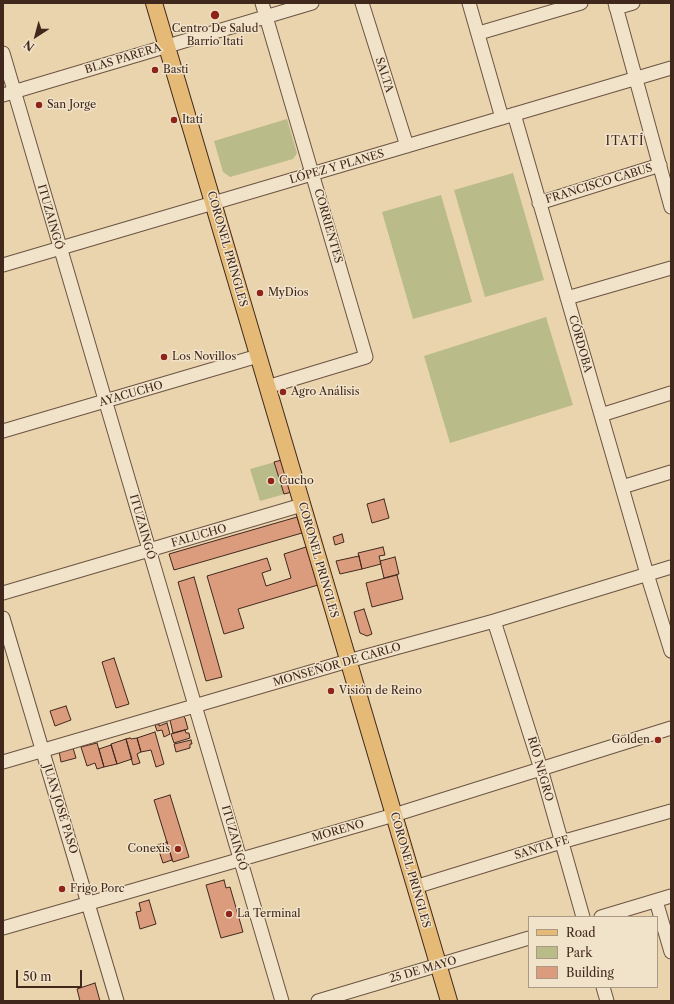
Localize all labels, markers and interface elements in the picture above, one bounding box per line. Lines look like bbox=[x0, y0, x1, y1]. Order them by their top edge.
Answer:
marker: Centro De Salud Barrio Itati bbox=[209, 9, 221, 21]
north arrow bbox=[16, 16, 56, 56]
place label: Centro De Salud Barrio Itati bbox=[172, 22, 258, 48]
text: N bbox=[21, 37, 37, 54]
street label: BLAS PARERA bbox=[83, 41, 163, 77]
street label: SALTA bbox=[372, 56, 396, 94]
place label: Basti bbox=[163, 63, 188, 77]
marker: Basti bbox=[150, 65, 160, 75]
place label: San Jorge bbox=[47, 98, 96, 112]
marker: San Jorge bbox=[34, 100, 44, 110]
place label: Itatí bbox=[182, 113, 203, 127]
marker: Itatí bbox=[169, 115, 179, 125]
district label: ITATÍ bbox=[605, 135, 645, 149]
street label: LÓPEZ Y PLANES bbox=[288, 147, 386, 187]
street label: FRANCISCO CABUS bbox=[544, 161, 654, 207]
street label: ITUZAINGÓ bbox=[34, 183, 66, 251]
street label: CORRIENTES bbox=[311, 187, 345, 265]
street label: CORONEL PRINGLES bbox=[204, 190, 250, 308]
place label: MyDios bbox=[268, 286, 309, 300]
marker: MyDios bbox=[255, 288, 265, 298]
street label: CÓRDOBA bbox=[566, 314, 594, 374]
place label: Los Novillos bbox=[172, 350, 236, 364]
marker: Los Novillos bbox=[159, 352, 169, 362]
street label: AYACUCHO bbox=[98, 379, 164, 409]
place label: Agro Análisis bbox=[291, 385, 359, 399]
marker: Agro Análisis bbox=[278, 387, 288, 397]
place label: Cucho bbox=[279, 474, 314, 488]
marker: Cucho bbox=[266, 476, 276, 486]
street label: ITUZAINGÓ bbox=[126, 493, 158, 561]
street label: CORONEL PRINGLES bbox=[295, 501, 341, 619]
street label: FALUCHO bbox=[170, 522, 228, 550]
street label: MONSEÑOR DE CARLO bbox=[271, 640, 403, 690]
place label: Visión de Reino bbox=[339, 684, 422, 698]
marker: Visión de Reino bbox=[326, 686, 336, 696]
place label: Golden bbox=[611, 733, 650, 747]
street label: RÍO NEGRO bbox=[524, 735, 556, 803]
marker: Golden bbox=[653, 735, 663, 745]
street label: JUAN JOSÉ PASO bbox=[40, 763, 80, 855]
street label: ITUZAINGÓ bbox=[218, 804, 250, 872]
street label: CORONEL PRINGLES bbox=[387, 811, 433, 929]
street label: MORENO bbox=[310, 817, 366, 845]
street label: SANTA FE bbox=[513, 833, 571, 863]
place label: Conexis bbox=[128, 842, 170, 856]
marker: Conexis bbox=[173, 844, 183, 854]
place label: Frigo Porc bbox=[70, 882, 125, 896]
marker: Frigo Porc bbox=[57, 884, 67, 894]
place label: La Terminal bbox=[237, 907, 300, 921]
marker: La Terminal bbox=[224, 909, 234, 919]
legend bbox=[528, 916, 658, 988]
text: Road bbox=[566, 925, 596, 940]
text: Park bbox=[566, 945, 592, 960]
street label: 25 DE MAYO bbox=[388, 954, 458, 986]
scale bar bbox=[18, 962, 84, 988]
text: Building bbox=[566, 965, 614, 980]
text: 50 m bbox=[23, 969, 52, 984]

